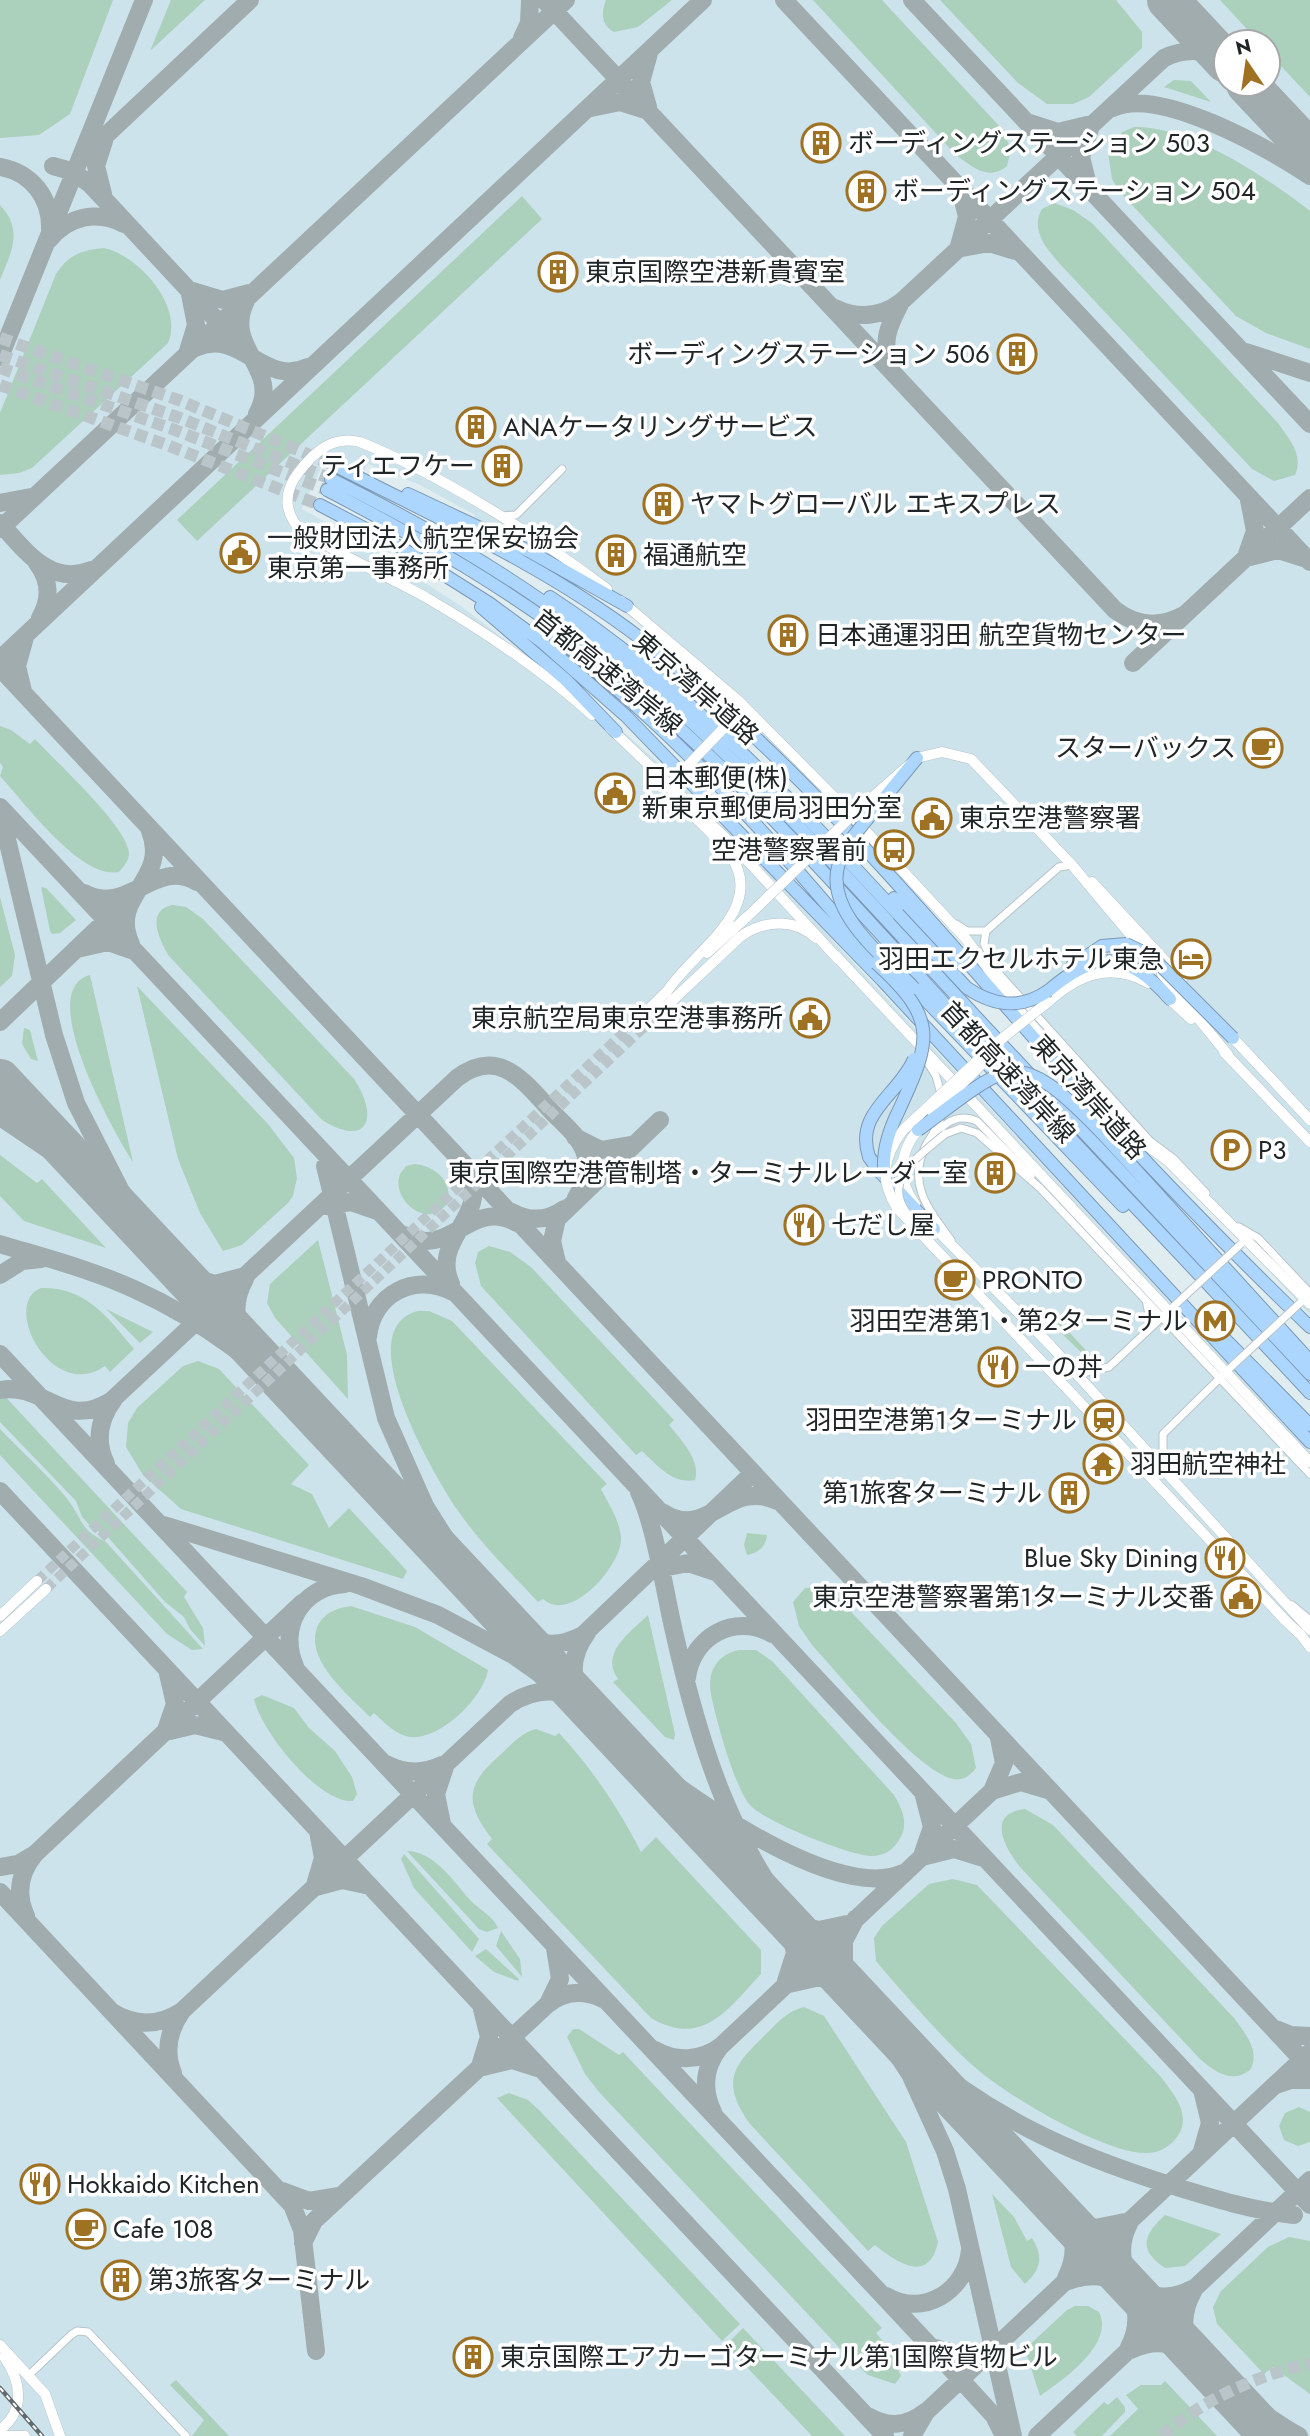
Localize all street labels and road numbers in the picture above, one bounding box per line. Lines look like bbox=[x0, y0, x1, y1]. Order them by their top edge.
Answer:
street label: 首都高速湾岸線 bbox=[525, 600, 691, 744]
street label: 東京湾岸道路 bbox=[625, 622, 767, 754]
street label: 首都高速湾岸線 bbox=[932, 992, 1084, 1152]
street label: 東京湾岸道路 bbox=[1023, 1026, 1155, 1168]

